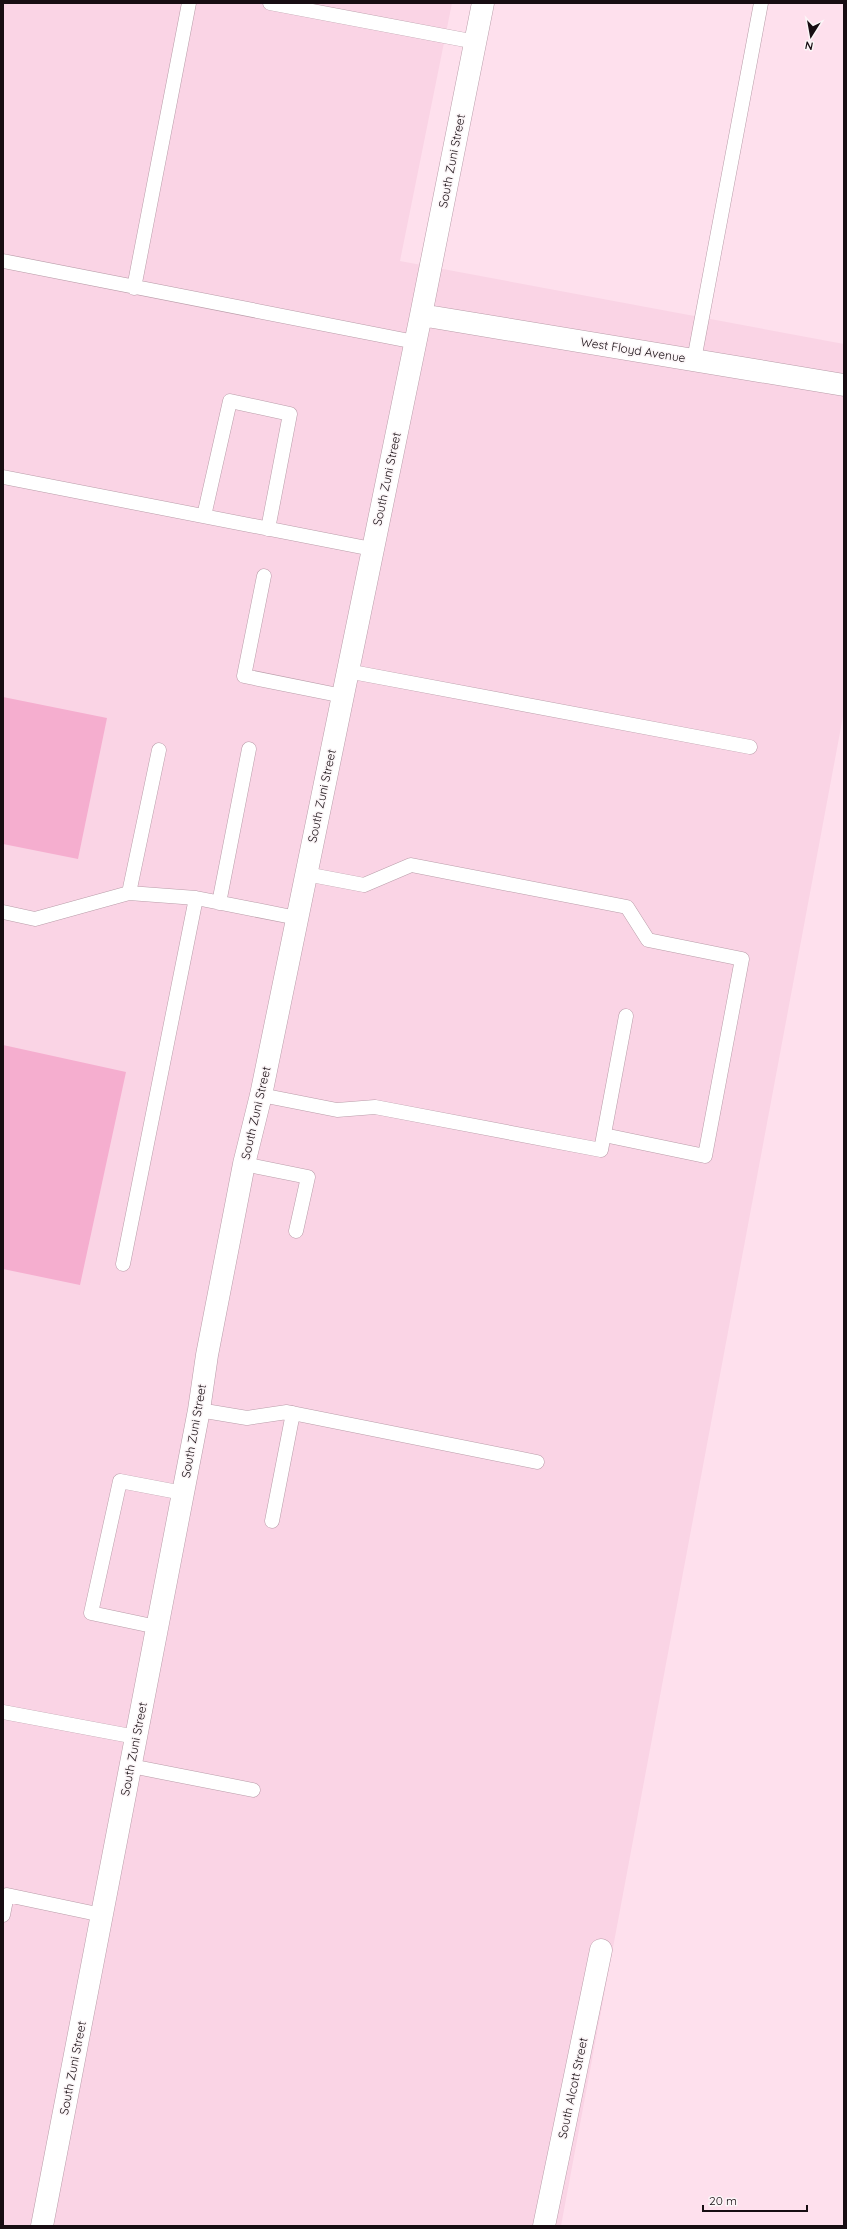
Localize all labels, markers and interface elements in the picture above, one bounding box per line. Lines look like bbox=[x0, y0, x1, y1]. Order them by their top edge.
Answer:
north arrow bbox=[791, 16, 831, 56]
text: N bbox=[804, 38, 814, 53]
street label: South Zuni Street bbox=[435, 113, 468, 209]
street label: West Floyd Avenue bbox=[579, 334, 687, 365]
street label: South Zuni Street bbox=[369, 431, 404, 527]
street label: South Zuni Street bbox=[304, 748, 339, 844]
street label: South Zuni Street bbox=[238, 1065, 274, 1161]
street label: South Zuni Street bbox=[178, 1383, 209, 1479]
street label: South Zuni Street bbox=[117, 1701, 150, 1797]
street label: South Zuni Street bbox=[56, 2020, 89, 2116]
street label: South Alcott Street bbox=[554, 2036, 591, 2140]
scale bar bbox=[703, 2187, 807, 2213]
text: 20 m bbox=[709, 2193, 737, 2208]

